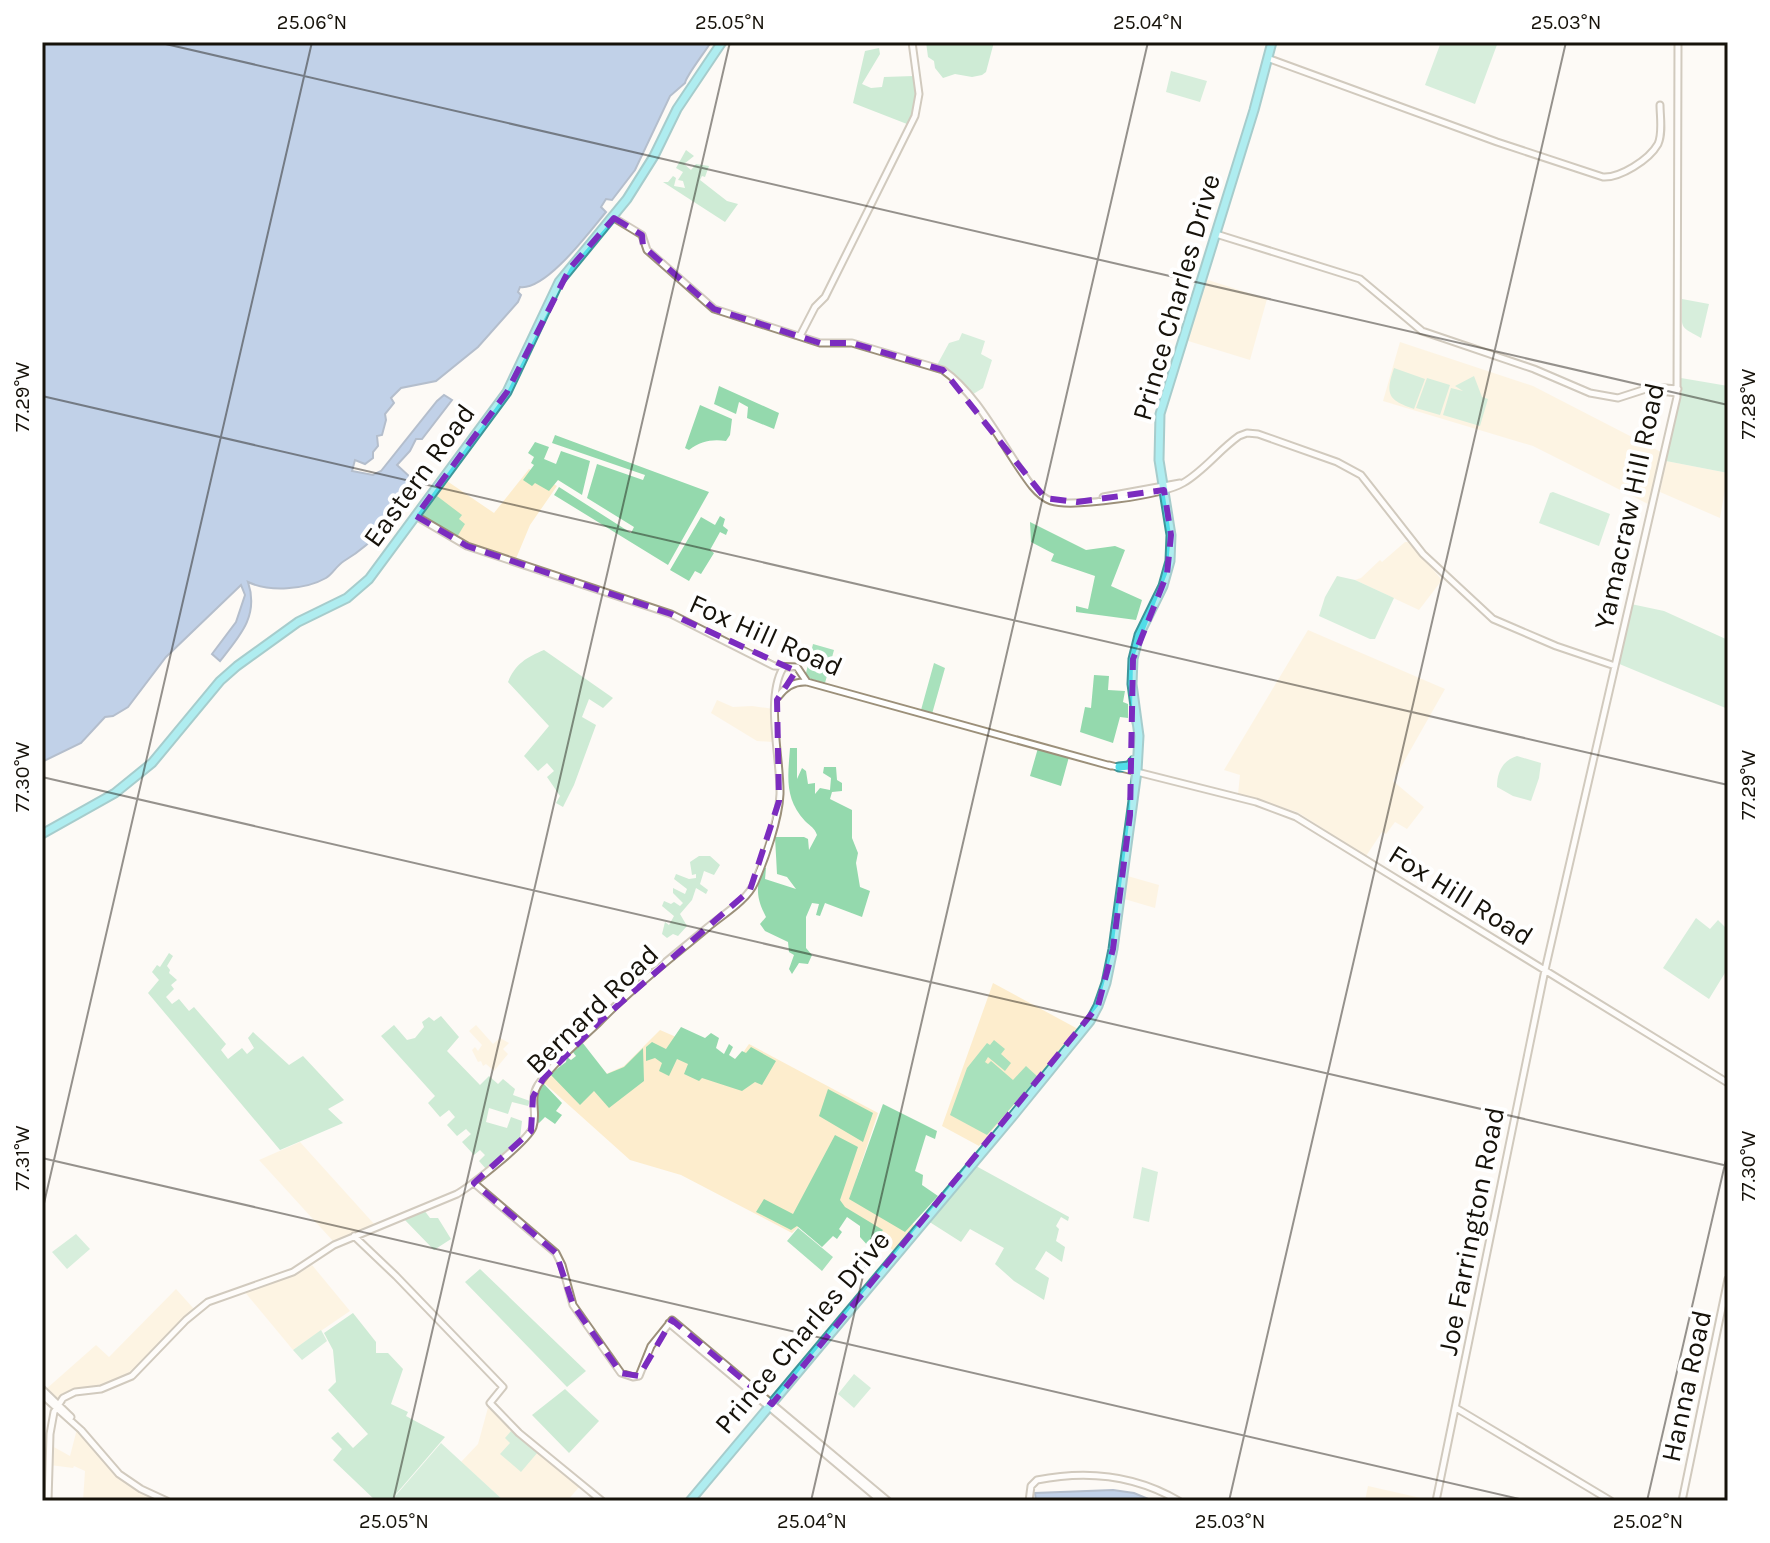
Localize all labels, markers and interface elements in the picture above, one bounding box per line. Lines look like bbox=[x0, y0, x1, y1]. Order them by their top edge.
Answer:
text: 25.06°N bbox=[277, 11, 347, 34]
text: 25.05°N bbox=[695, 11, 765, 34]
text: 25.04°N bbox=[1113, 11, 1183, 34]
text: 25.03°N bbox=[1531, 11, 1601, 34]
street label: Prince Charles Drive bbox=[1125, 170, 1227, 424]
text: 77.29°W bbox=[11, 362, 34, 432]
text: 77.28°W bbox=[1737, 368, 1760, 439]
street label: Yamacraw Hill Road bbox=[1587, 380, 1671, 632]
street label: Eastern Road bbox=[356, 397, 482, 553]
street label: Fox Hill Road bbox=[684, 587, 848, 683]
text: 77.30°W bbox=[11, 742, 34, 812]
text: 77.29°W bbox=[1737, 750, 1760, 820]
street label: Fox Hill Road bbox=[1383, 838, 1539, 952]
street label: Bernard Road bbox=[519, 937, 665, 1081]
street label: Joe Farrington Road bbox=[1431, 1104, 1511, 1358]
text: 77.31°W bbox=[11, 1125, 34, 1191]
text: 77.30°W bbox=[1737, 1131, 1760, 1201]
street label: Prince Charles Drive bbox=[707, 1224, 897, 1440]
street label: Hanna Road bbox=[1654, 1307, 1718, 1465]
text: 25.05°N bbox=[359, 1510, 429, 1533]
text: 25.04°N bbox=[777, 1510, 847, 1533]
text: 25.03°N bbox=[1195, 1510, 1265, 1533]
text: 25.02°N bbox=[1613, 1510, 1683, 1533]

